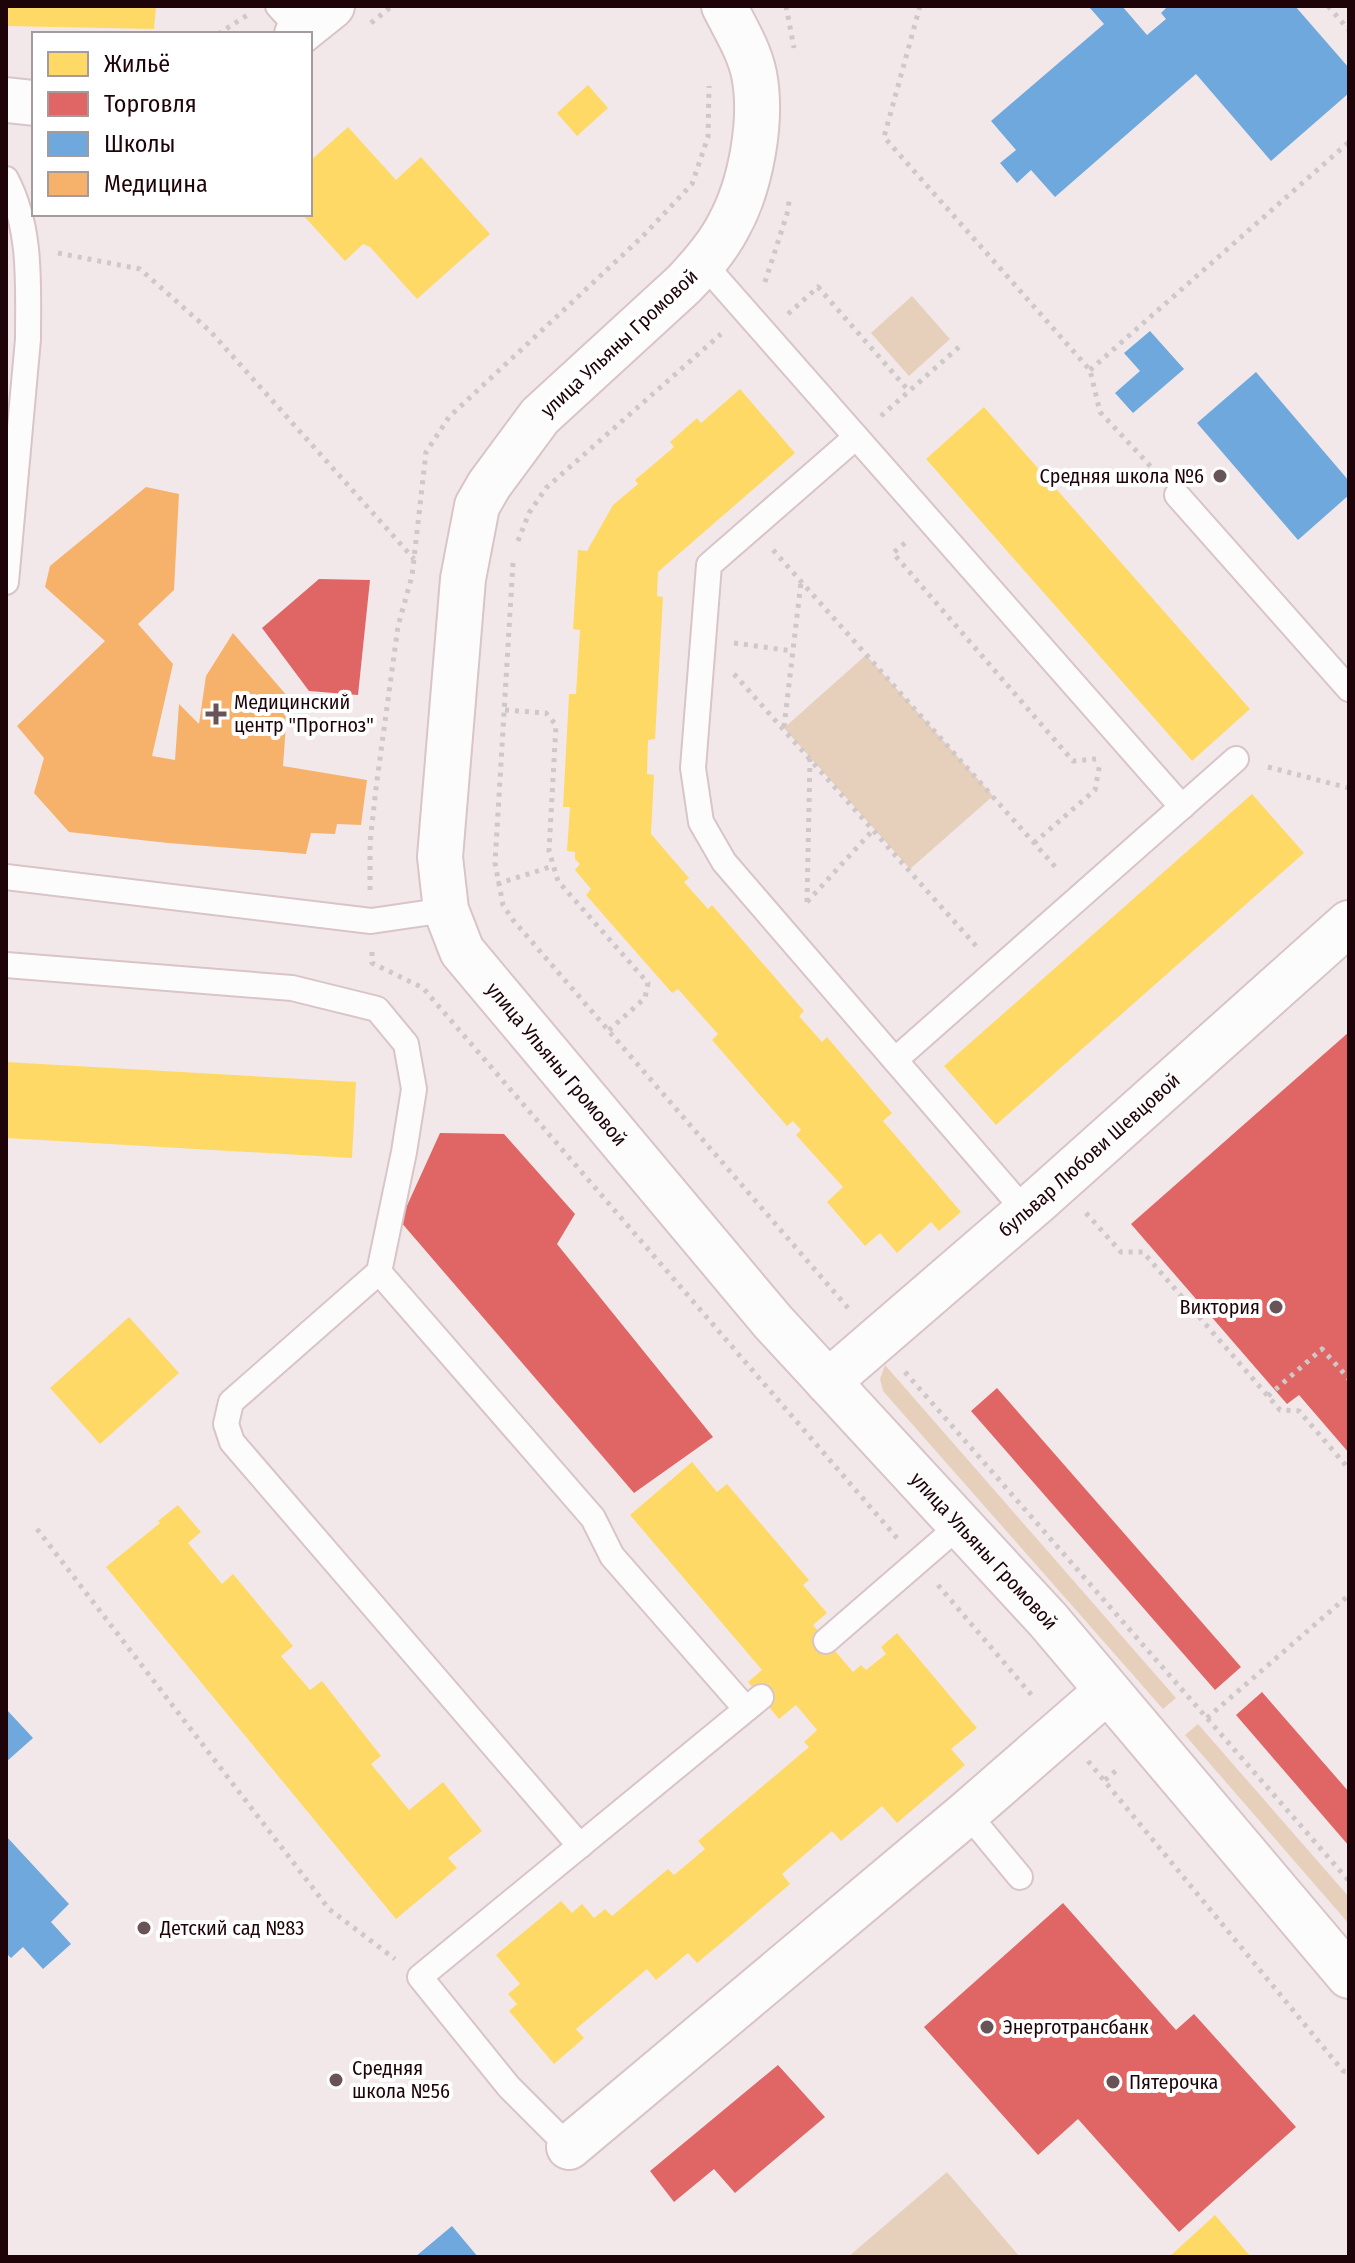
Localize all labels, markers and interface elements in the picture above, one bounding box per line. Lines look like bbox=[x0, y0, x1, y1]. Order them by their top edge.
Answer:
legend bbox=[32, 32, 312, 216]
text: Жильё bbox=[104, 50, 170, 78]
text: Торговля bbox=[104, 90, 197, 118]
text: Школы bbox=[104, 130, 176, 158]
text: Медицина bbox=[104, 170, 208, 198]
street label: улица Ульяны Громовой bbox=[536, 264, 702, 422]
place label: Средняя школа №6 bbox=[1040, 464, 1204, 488]
marker: Средняя школа №6 bbox=[1211, 467, 1229, 485]
place label: Медицинский центр "Прогноз" bbox=[234, 690, 374, 737]
marker: Медицинский центр "Прогноз" bbox=[205, 703, 227, 725]
street label: улица Ульяны Громовой bbox=[481, 977, 632, 1151]
street label: бульвар Любови Шевцовой bbox=[993, 1068, 1185, 1242]
place label: Виктория bbox=[1180, 1295, 1260, 1319]
marker: Виктория bbox=[1267, 1298, 1285, 1316]
street label: улица Ульяны Громовой bbox=[905, 1467, 1063, 1635]
place label: Детский сад №83 bbox=[159, 1916, 304, 1940]
marker: Детский сад №83 bbox=[135, 1919, 153, 1937]
place label: Энерготрансбанк bbox=[1003, 2015, 1149, 2039]
marker: Энерготрансбанк bbox=[978, 2018, 996, 2036]
place label: Средняя школа №56 bbox=[352, 2056, 450, 2103]
place label: Пятерочка bbox=[1129, 2070, 1218, 2094]
marker: Средняя школа №56 bbox=[327, 2071, 345, 2089]
marker: Пятерочка bbox=[1104, 2073, 1122, 2091]

